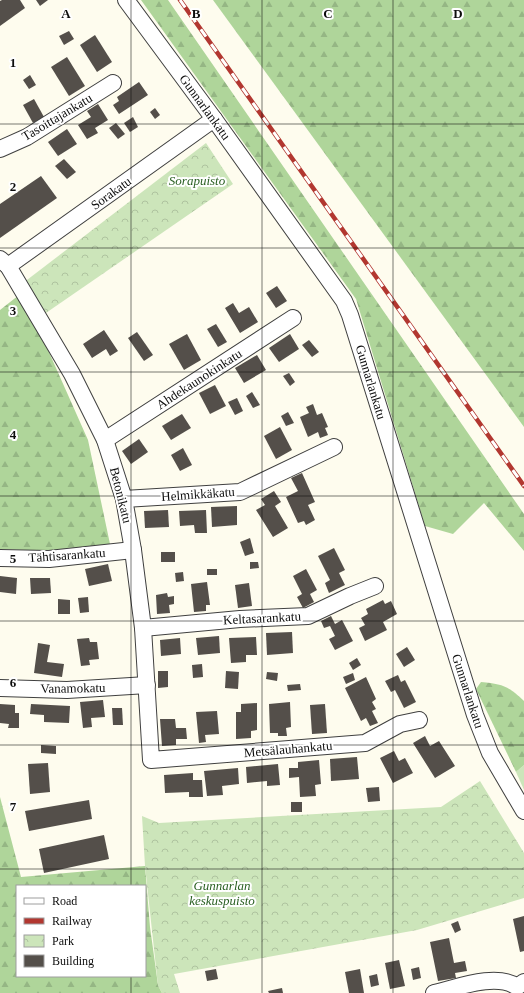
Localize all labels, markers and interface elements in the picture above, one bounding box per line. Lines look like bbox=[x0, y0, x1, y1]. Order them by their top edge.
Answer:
text: A bbox=[61, 6, 71, 21]
text: B bbox=[192, 6, 201, 21]
text: C bbox=[323, 6, 333, 21]
text: D bbox=[453, 6, 463, 21]
text: 1 bbox=[10, 55, 16, 70]
street label: Gunnarlankatu bbox=[176, 71, 234, 143]
street label: Tasoittajankatu bbox=[19, 90, 95, 144]
street label: Sorakatu bbox=[88, 173, 135, 213]
park label: Sorapuisto bbox=[169, 173, 226, 188]
text: 2 bbox=[10, 179, 16, 194]
text: 3 bbox=[10, 303, 17, 318]
street label: Gunnarlankatu bbox=[353, 343, 390, 422]
street label: Ahdekaunokinkatu bbox=[153, 345, 245, 412]
text: 4 bbox=[10, 427, 17, 442]
street label: Betonikatu bbox=[107, 466, 135, 525]
street label: Helmikkäkatu bbox=[161, 484, 236, 504]
street label: Tähtisarankatu bbox=[28, 545, 107, 565]
text: 5 bbox=[10, 551, 17, 566]
street label: Keltasarankatu bbox=[223, 608, 302, 628]
street label: Gunnarlankatu bbox=[449, 652, 487, 731]
text: 6 bbox=[10, 675, 17, 690]
street label: Vanamokatu bbox=[40, 680, 106, 696]
street label: Metsälauhankatu bbox=[243, 738, 333, 760]
text: 7 bbox=[10, 799, 17, 814]
park label: Gunnarlan keskuspuisto bbox=[189, 878, 255, 908]
legend bbox=[16, 885, 146, 977]
text: Road bbox=[52, 894, 77, 908]
text: Railway bbox=[52, 914, 92, 928]
text: Park bbox=[52, 934, 74, 948]
text: Building bbox=[52, 954, 94, 968]

